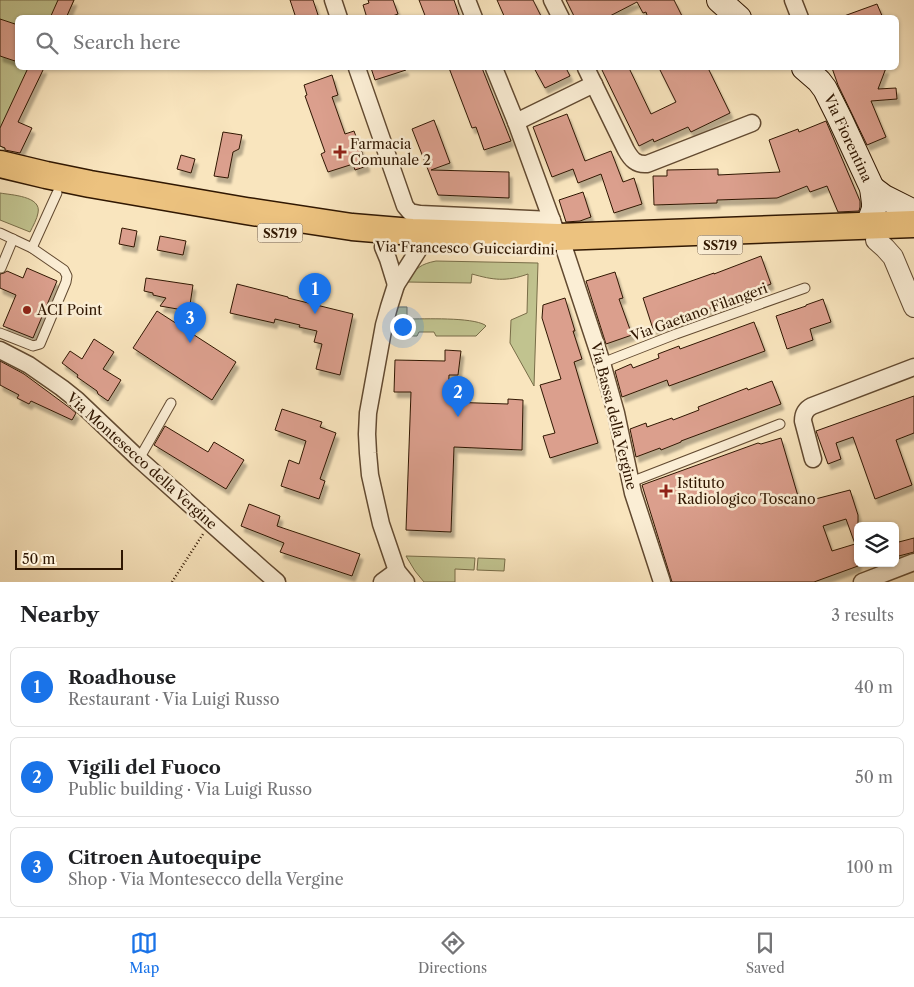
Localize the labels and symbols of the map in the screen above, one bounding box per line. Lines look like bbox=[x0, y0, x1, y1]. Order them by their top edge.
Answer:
street label: Via Fiorentina bbox=[819, 90, 876, 185]
place label: Farmacia Comunale 2 bbox=[350, 135, 431, 169]
marker: Farmacia Comunale 2 bbox=[334, 146, 346, 158]
road number: SS719 bbox=[258, 224, 302, 242]
road number: SS719 bbox=[698, 236, 742, 254]
street label: Via Francesco Guicciardini bbox=[374, 237, 555, 259]
pin: 1 bbox=[299, 273, 331, 314]
street label: Via Gaetano Filangeri bbox=[627, 279, 770, 345]
place label: ACI Point bbox=[36, 301, 102, 319]
pin: 3 bbox=[174, 302, 206, 343]
marker: ACI Point bbox=[21, 304, 33, 316]
your location bbox=[390, 314, 416, 340]
street label: Via Bassa della Vergine bbox=[587, 339, 641, 492]
pin: 2 bbox=[442, 376, 474, 417]
street label: Via Montesecco della Vergine bbox=[62, 388, 221, 533]
place label: Istituto Radiologico Toscano bbox=[677, 474, 816, 508]
marker: Istituto Radiologico Toscano bbox=[659, 484, 673, 498]
scale bar bbox=[15, 547, 122, 570]

